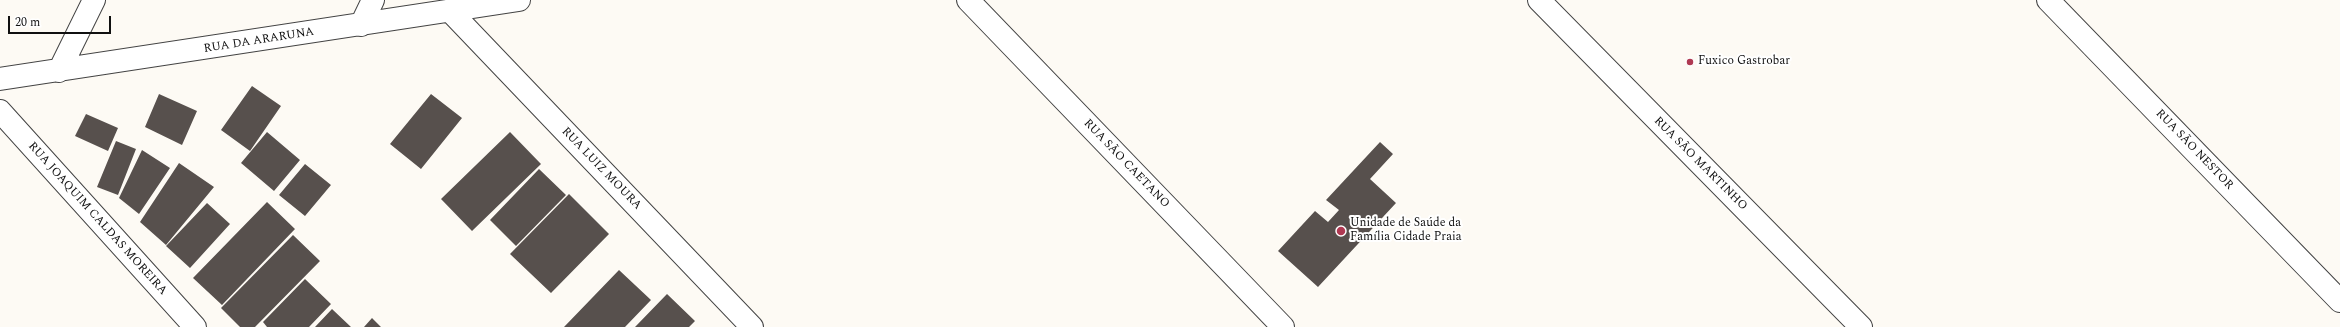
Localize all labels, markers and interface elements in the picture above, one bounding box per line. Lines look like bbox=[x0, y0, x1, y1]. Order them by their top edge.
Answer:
scale bar bbox=[10, 8, 113, 34]
text: 20 m bbox=[15, 13, 40, 32]
street label: RUA DA ARARUNA bbox=[203, 25, 315, 57]
place label: Fuxico Gastrobar bbox=[1698, 55, 1790, 69]
marker: Fuxico Gastrobar bbox=[1685, 57, 1695, 67]
street label: RUA SÃO NESTOR bbox=[2152, 107, 2236, 193]
street label: RUA SÃO MARTINHO bbox=[1650, 114, 1750, 214]
street label: RUA SÃO CAETANO bbox=[1080, 117, 1172, 211]
street label: RUA LUIZ MOURA bbox=[558, 125, 644, 213]
street label: RUA JOAQUIM CALDAS MOREIRA bbox=[24, 140, 170, 298]
place label: Unidade de Saúde da Família Cidade Praia bbox=[1350, 217, 1462, 245]
marker: Unidade de Saúde da Família Cidade Praia bbox=[1335, 225, 1347, 237]

